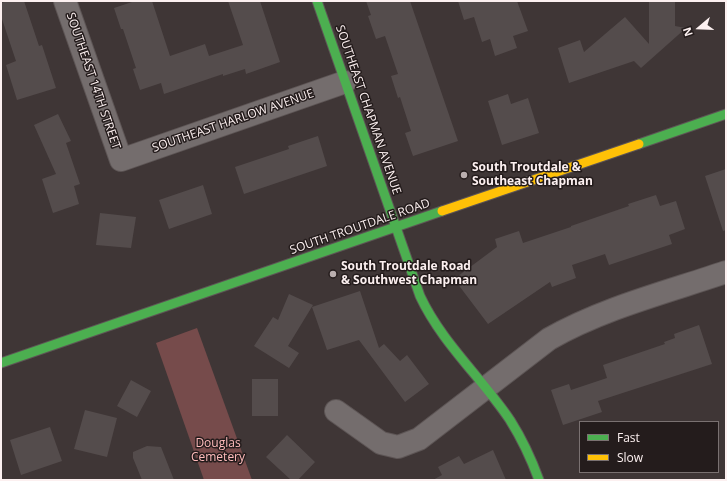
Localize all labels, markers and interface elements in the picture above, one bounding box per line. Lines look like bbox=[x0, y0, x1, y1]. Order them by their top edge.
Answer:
north arrow bbox=[679, 8, 719, 48]
street label: SOUTHEAST 14TH STREET bbox=[63, 11, 123, 151]
street label: SOUTHEAST CHAPMAN AVENUE bbox=[332, 23, 404, 197]
text: N bbox=[679, 25, 696, 39]
street label: SOUTHEAST HARLOW AVENUE bbox=[150, 86, 316, 156]
place label: South Troutdale & Southeast Chapman bbox=[472, 161, 593, 189]
marker: South Troutdale & Southeast Chapman bbox=[459, 170, 469, 180]
street label: SOUTH TROUTDALE ROAD bbox=[288, 196, 432, 258]
place label: South Troutdale Road & Southwest Chapman bbox=[341, 260, 477, 288]
marker: South Troutdale Road & Southwest Chapman bbox=[328, 269, 338, 279]
legend bbox=[579, 421, 719, 473]
text: Fast bbox=[617, 429, 640, 446]
park label: Douglas Cemetery bbox=[191, 437, 245, 465]
text: Slow bbox=[617, 449, 643, 466]

